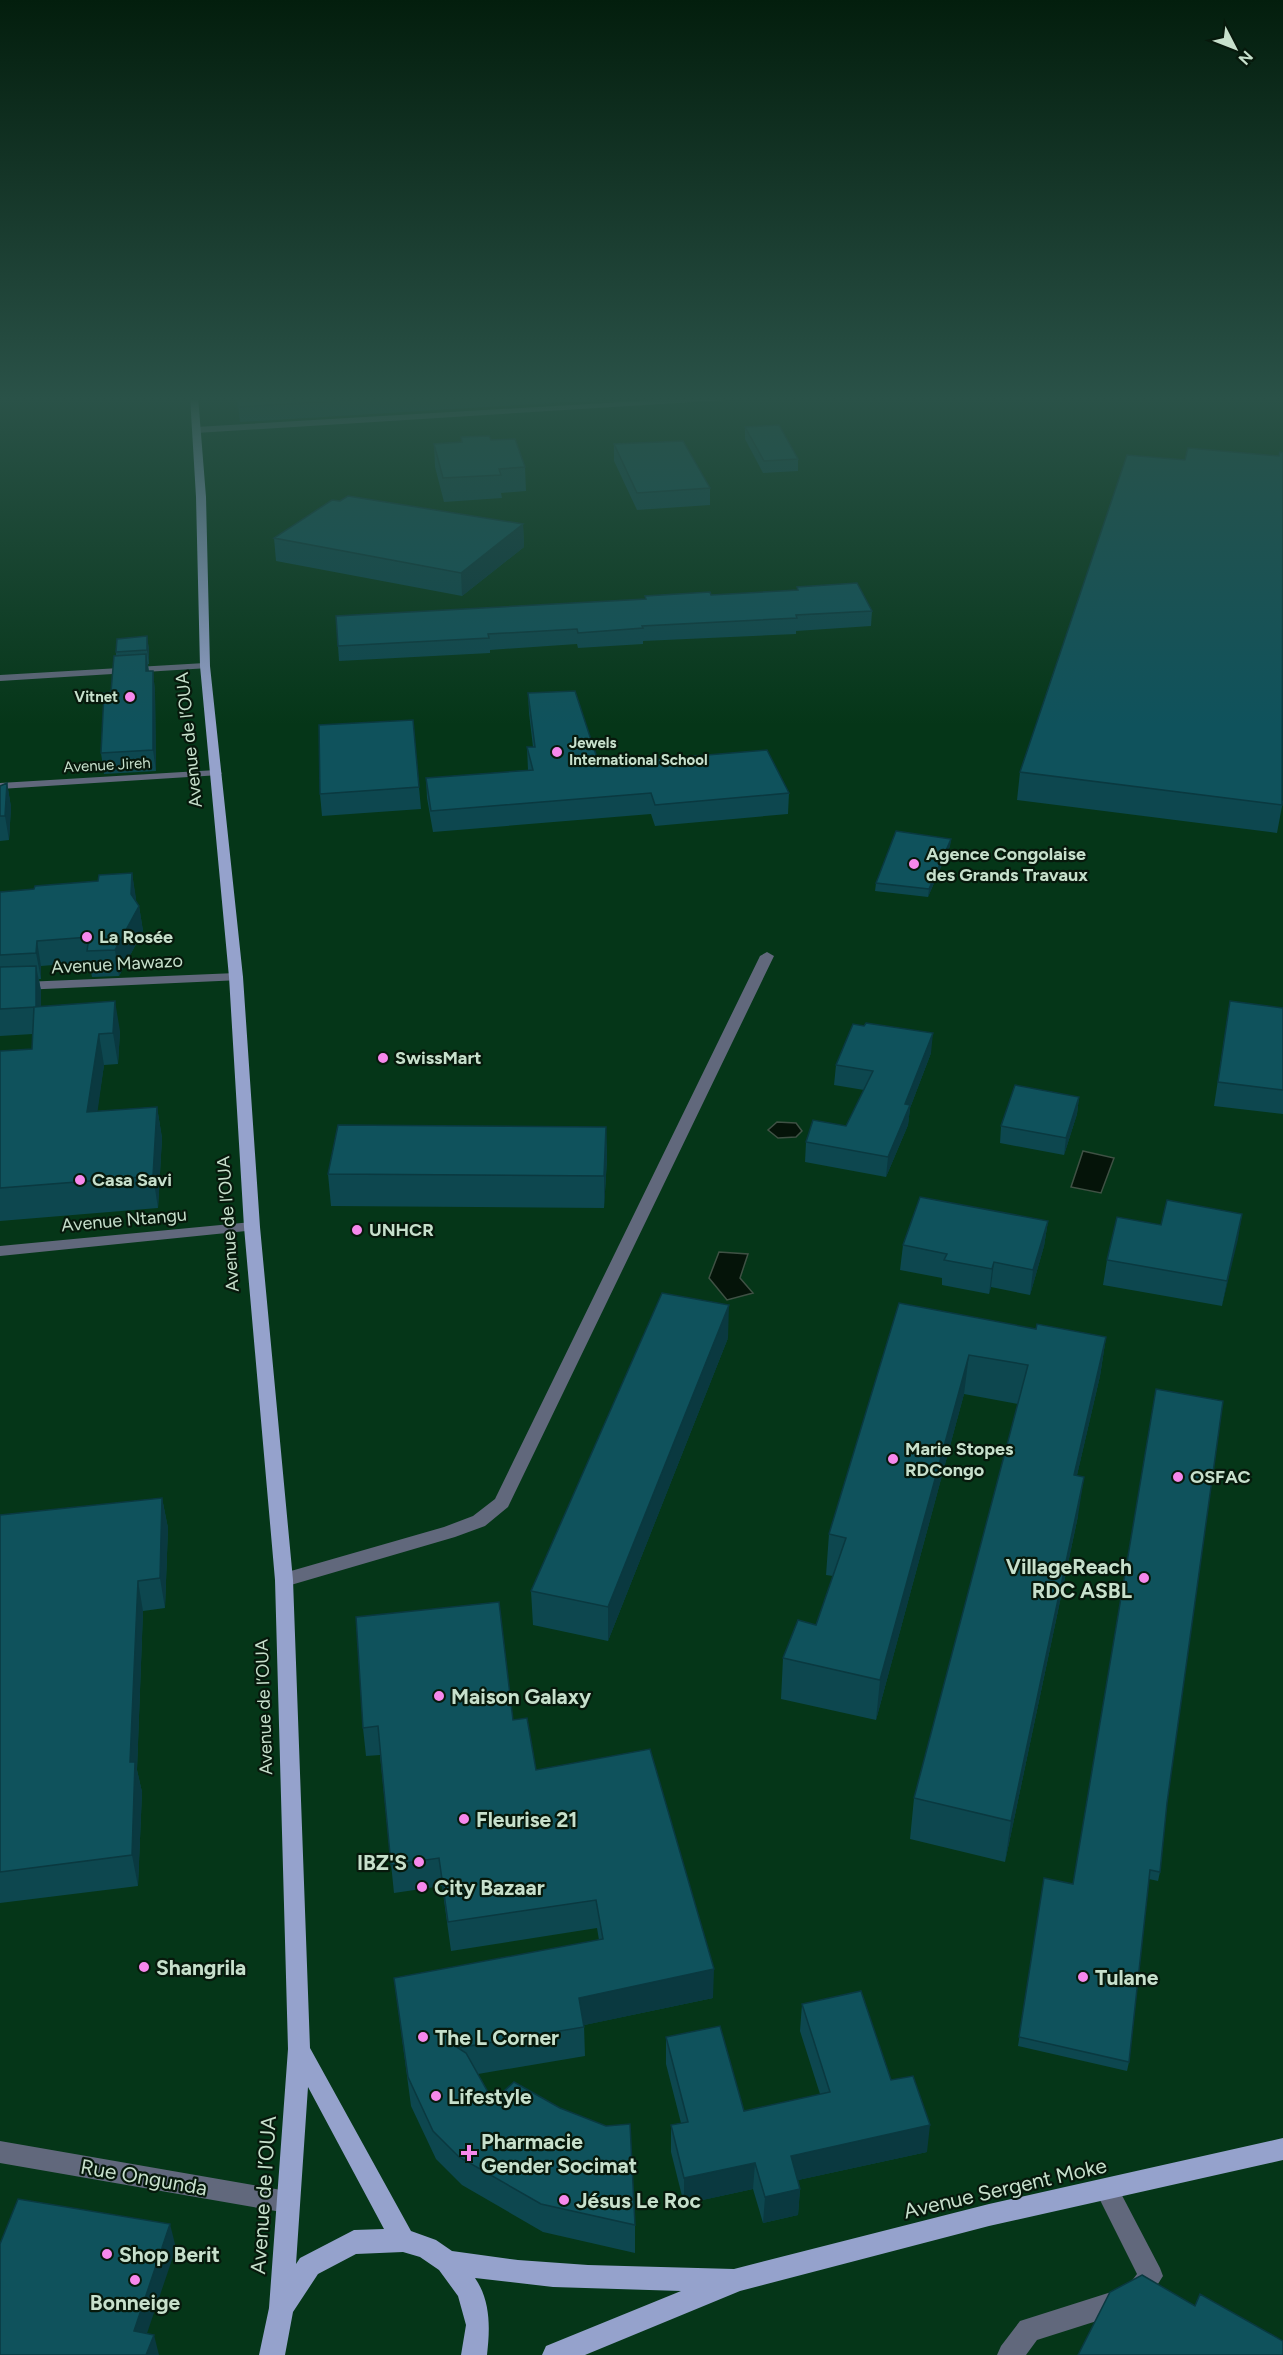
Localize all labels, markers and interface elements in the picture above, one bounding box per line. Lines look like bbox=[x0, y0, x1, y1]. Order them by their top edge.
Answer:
north arrow bbox=[1205, 18, 1265, 78]
text: N bbox=[1235, 47, 1257, 69]
street label: Avenue de l’OUA bbox=[171, 671, 207, 809]
place label: Vitnet bbox=[74, 688, 118, 706]
marker: Vitnet bbox=[123, 690, 137, 704]
place label: Jewels International School bbox=[569, 734, 708, 769]
marker: Jewels International School bbox=[550, 745, 564, 759]
street label: Avenue Jireh bbox=[63, 754, 151, 776]
place label: Agence Congolaise des Grands Travaux bbox=[926, 843, 1088, 886]
marker: Agence Congolaise des Grands Travaux bbox=[907, 857, 921, 871]
place label: La Rosée bbox=[99, 926, 173, 948]
marker: La Rosée bbox=[80, 930, 94, 944]
street label: Avenue Mawazo bbox=[51, 950, 183, 978]
place label: SwissMart bbox=[395, 1047, 482, 1069]
marker: SwissMart bbox=[376, 1051, 390, 1065]
street label: Avenue de l’OUA bbox=[212, 1155, 244, 1293]
place label: Casa Savi bbox=[92, 1169, 172, 1191]
marker: Casa Savi bbox=[73, 1173, 87, 1187]
street label: Avenue Ntangu bbox=[60, 1204, 188, 1236]
place label: UNHCR bbox=[369, 1219, 434, 1241]
marker: UNHCR bbox=[350, 1223, 364, 1237]
place label: Marie Stopes RDCongo bbox=[905, 1438, 1014, 1481]
marker: Marie Stopes RDCongo bbox=[886, 1452, 900, 1466]
place label: OSFAC bbox=[1190, 1466, 1251, 1488]
marker: OSFAC bbox=[1171, 1470, 1185, 1484]
place label: VillageReach RDC ASBL bbox=[1006, 1554, 1132, 1603]
marker: VillageReach RDC ASBL bbox=[1137, 1571, 1151, 1585]
street label: Avenue de l’OUA bbox=[251, 1639, 277, 1775]
place label: Maison Galaxy bbox=[451, 1684, 592, 1709]
marker: Maison Galaxy bbox=[432, 1689, 446, 1703]
place label: Fleurise 21 bbox=[476, 1807, 577, 1832]
marker: Fleurise 21 bbox=[457, 1812, 471, 1826]
place label: IBZ'S bbox=[357, 1850, 407, 1875]
marker: IBZ'S bbox=[412, 1855, 426, 1869]
place label: City Bazaar bbox=[434, 1875, 545, 1900]
marker: City Bazaar bbox=[415, 1880, 429, 1894]
place label: Shangrila bbox=[156, 1955, 246, 1980]
marker: Shangrila bbox=[137, 1960, 151, 1974]
place label: Tulane bbox=[1095, 1965, 1159, 1990]
marker: Tulane bbox=[1076, 1970, 1090, 1984]
place label: The L Corner bbox=[435, 2025, 559, 2050]
marker: The L Corner bbox=[416, 2030, 430, 2044]
place label: Lifestyle bbox=[448, 2084, 532, 2109]
marker: Lifestyle bbox=[429, 2089, 443, 2103]
street label: Avenue de l’OUA bbox=[245, 2115, 281, 2275]
place label: Pharmacie Gender Socimat bbox=[481, 2129, 637, 2178]
marker: Pharmacie Gender Socimat bbox=[462, 2146, 476, 2160]
street label: Avenue Sergent Moke bbox=[901, 2152, 1109, 2224]
street label: Rue Ongunda bbox=[79, 2154, 209, 2200]
place label: Jésus Le Roc bbox=[576, 2188, 701, 2213]
marker: Jésus Le Roc bbox=[557, 2193, 571, 2207]
place label: Shop Berit bbox=[119, 2242, 220, 2267]
marker: Shop Berit bbox=[100, 2247, 114, 2261]
marker: Bonneige bbox=[128, 2273, 142, 2287]
place label: Bonneige bbox=[90, 2290, 181, 2315]

